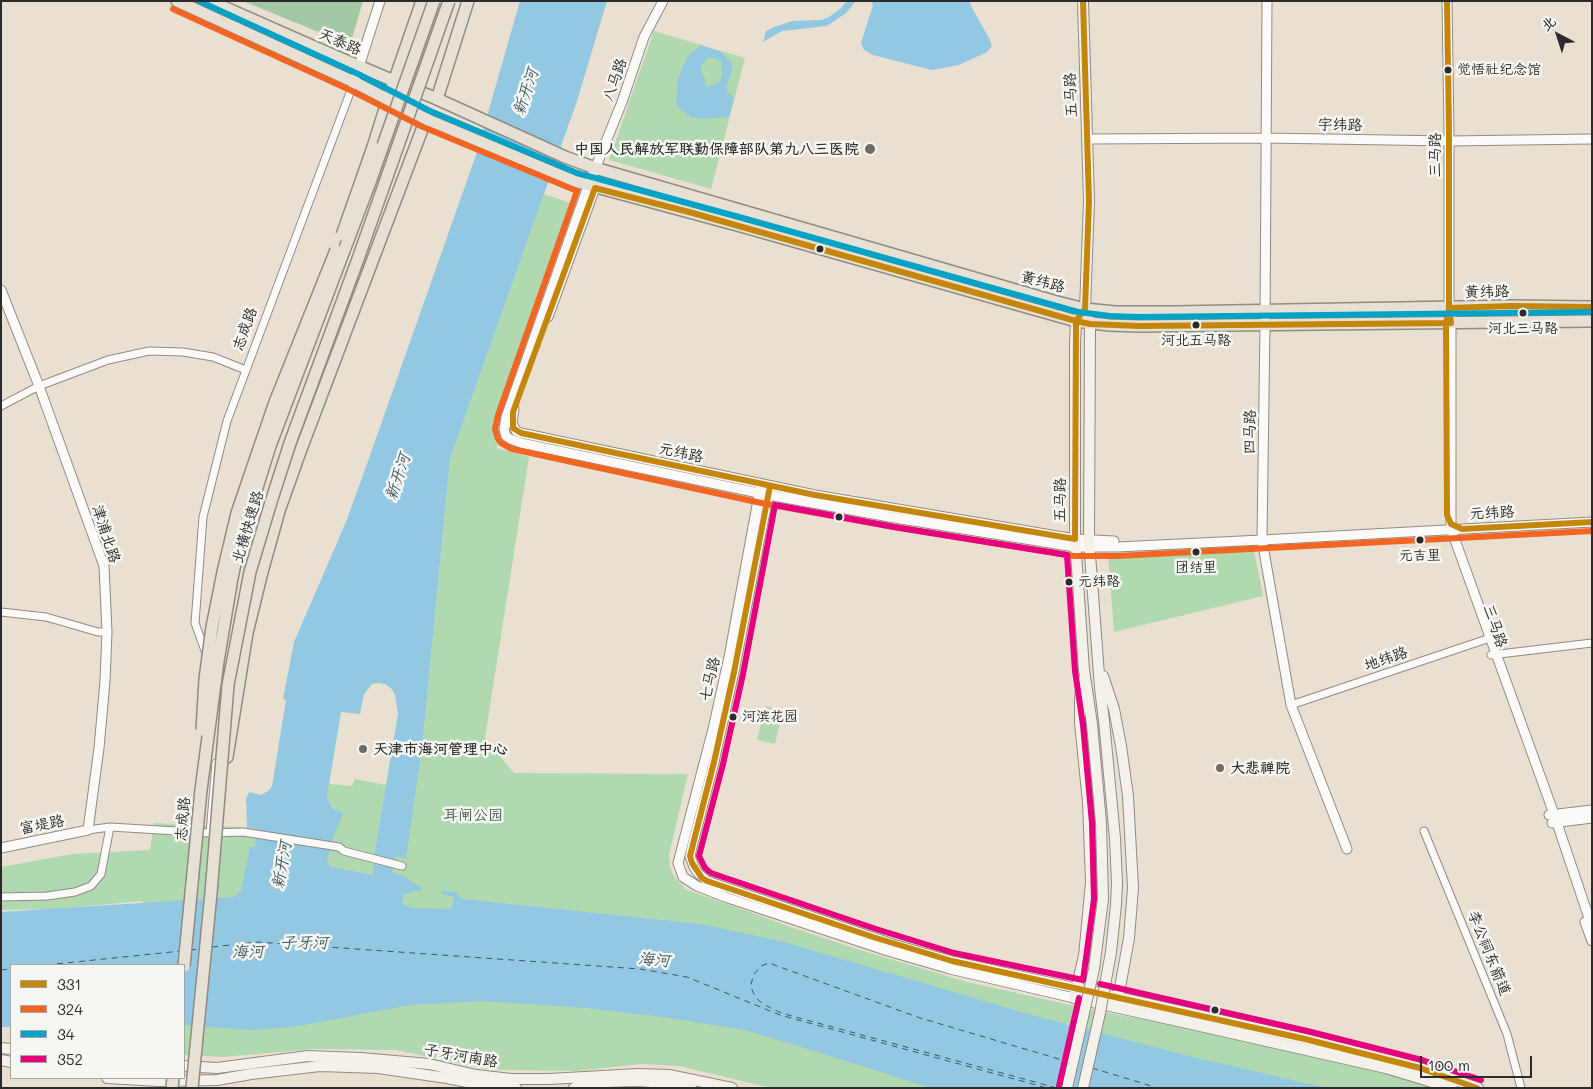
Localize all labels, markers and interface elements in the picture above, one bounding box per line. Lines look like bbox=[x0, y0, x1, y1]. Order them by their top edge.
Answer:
north arrow bbox=[1533, 10, 1583, 60]
text: 北 bbox=[1537, 11, 1560, 35]
street label: 天泰路 bbox=[316, 25, 364, 59]
street label: 八马路 bbox=[599, 56, 631, 104]
place label: 觉悟社纪念馆 bbox=[1457, 62, 1541, 78]
marker: 觉悟社纪念馆 bbox=[1443, 65, 1453, 75]
water label: 新开河 bbox=[509, 66, 543, 118]
street label: 五马路 bbox=[1061, 72, 1081, 118]
street label: 宇纬路 bbox=[1317, 116, 1363, 134]
street label: 三马路 bbox=[1426, 133, 1444, 177]
place label: 中国人民解放军联勤保障部队第九八三医院 bbox=[574, 140, 859, 158]
marker: 中国人民解放军联勤保障部队第九八三医院 bbox=[863, 142, 877, 156]
unlabelled marker bbox=[815, 244, 825, 254]
street label: 黄纬路 bbox=[1019, 267, 1067, 297]
street label: 黄纬路 bbox=[1464, 283, 1510, 301]
street label: 志成路 bbox=[229, 305, 261, 353]
marker: 河北三马路 bbox=[1518, 308, 1528, 318]
marker: 河北五马路 bbox=[1191, 320, 1201, 330]
place label: 河北三马路 bbox=[1488, 321, 1558, 337]
place label: 河北五马路 bbox=[1161, 333, 1231, 349]
street label: 四马路 bbox=[1241, 409, 1259, 455]
street label: 元纬路 bbox=[657, 440, 705, 466]
water label: 新开河 bbox=[381, 451, 415, 503]
street label: 五马路 bbox=[1051, 478, 1069, 522]
street label: 北横快速路 bbox=[228, 489, 268, 565]
street label: 津浦北路 bbox=[88, 503, 124, 565]
street label: 元纬路 bbox=[1469, 503, 1515, 523]
unlabelled marker bbox=[834, 512, 844, 522]
marker: 元吉里 bbox=[1415, 535, 1425, 545]
marker: 团结里 bbox=[1191, 547, 1201, 557]
place label: 元吉里 bbox=[1399, 548, 1441, 564]
place label: 团结里 bbox=[1175, 560, 1217, 576]
place label: 元纬路 bbox=[1078, 574, 1120, 590]
marker: 元纬路 bbox=[1064, 577, 1074, 587]
street label: 三马路 bbox=[1479, 602, 1511, 650]
street label: 地纬路 bbox=[1362, 643, 1410, 675]
street label: 七马路 bbox=[696, 655, 724, 703]
place label: 河滨花园 bbox=[742, 709, 798, 725]
marker: 河滨花园 bbox=[728, 712, 738, 722]
place label: 天津市海河管理中心 bbox=[373, 740, 508, 758]
marker: 天津市海河管理中心 bbox=[357, 743, 369, 755]
place label: 大悲禅院 bbox=[1230, 759, 1290, 777]
marker: 大悲禅院 bbox=[1214, 762, 1226, 774]
street label: 志成路 bbox=[172, 796, 194, 842]
park label: 耳闸公园 bbox=[443, 806, 503, 824]
street label: 富堤路 bbox=[18, 812, 66, 838]
water label: 新开河 bbox=[268, 840, 296, 890]
street label: 李公祠东箭道 bbox=[1464, 908, 1514, 998]
water label: 子牙河 bbox=[280, 933, 328, 953]
water label: 海河 bbox=[232, 942, 264, 962]
water label: 海河 bbox=[637, 949, 671, 971]
legend bbox=[10, 964, 185, 1079]
text: 331 bbox=[57, 974, 81, 994]
text: 324 bbox=[57, 999, 83, 1019]
unlabelled marker bbox=[1210, 1005, 1220, 1015]
text: 34 bbox=[57, 1024, 75, 1044]
street label: 子牙河南路 bbox=[423, 1041, 499, 1071]
scale bar bbox=[1423, 1046, 1536, 1078]
text: 352 bbox=[57, 1049, 83, 1069]
text: 100 m bbox=[1428, 1055, 1470, 1075]

